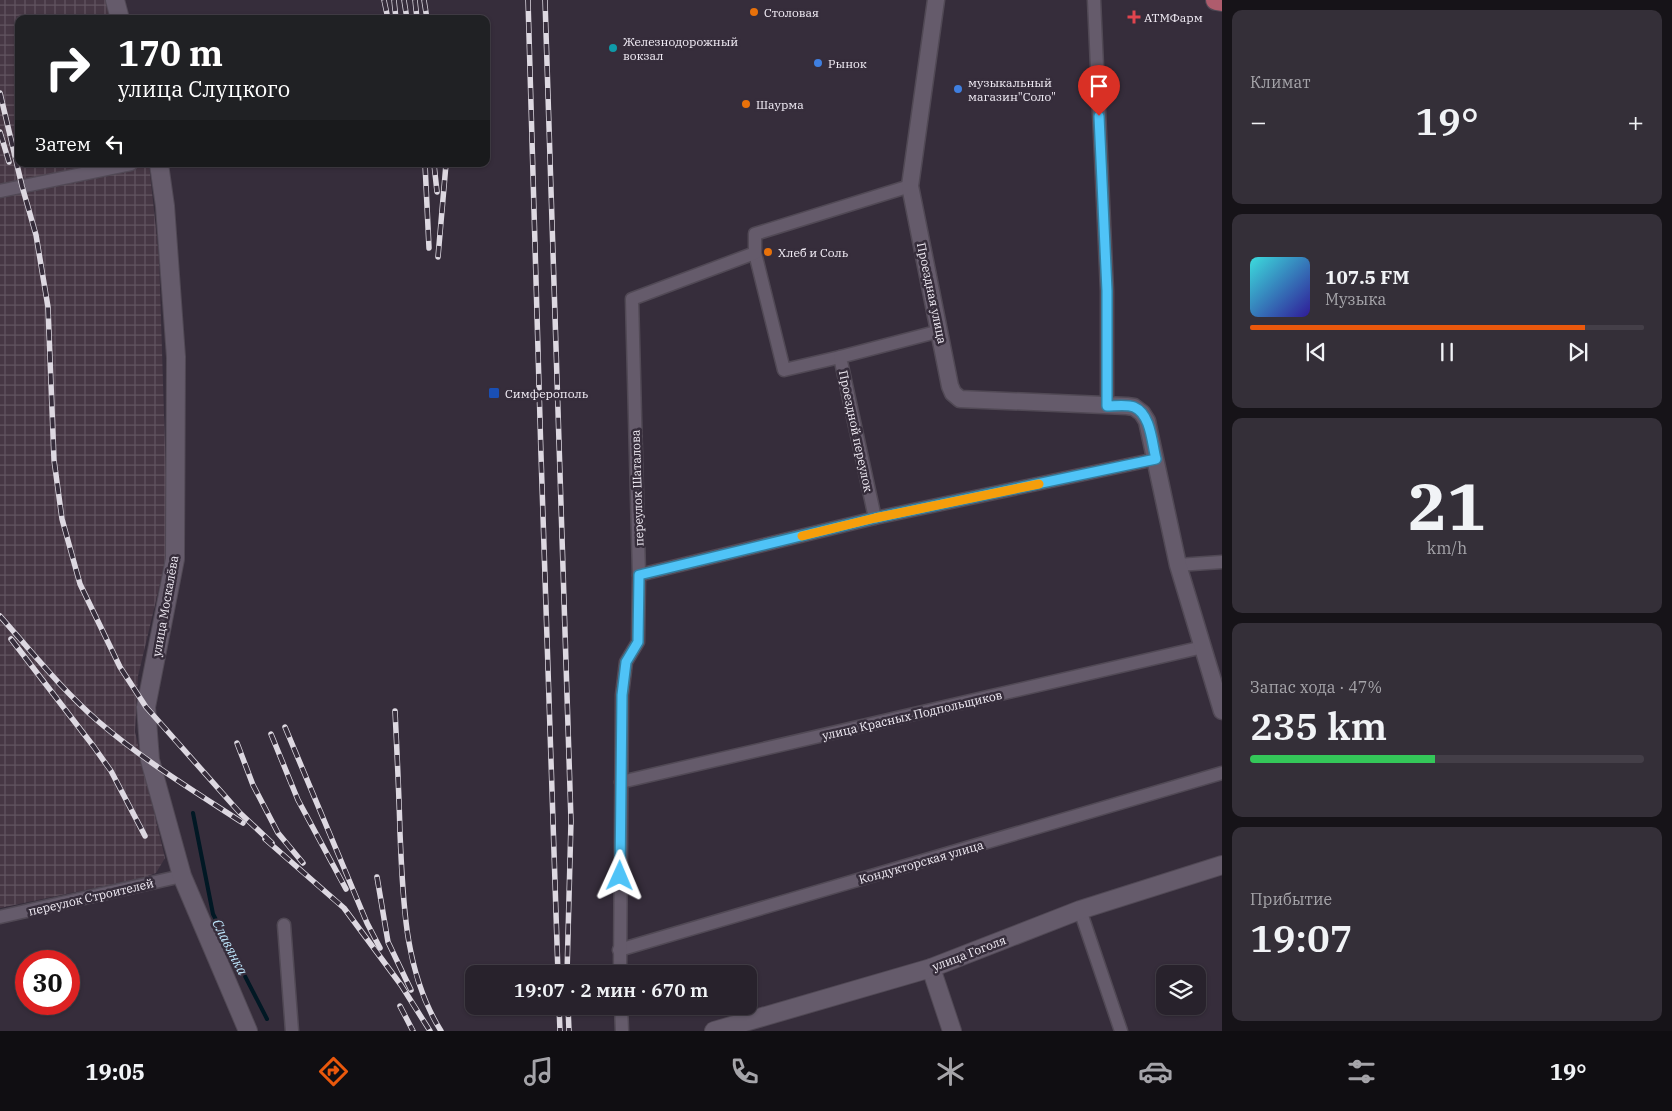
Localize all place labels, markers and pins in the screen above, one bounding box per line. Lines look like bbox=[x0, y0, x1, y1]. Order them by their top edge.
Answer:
place label: Столовая bbox=[764, 5, 819, 20]
marker: Столовая bbox=[748, 6, 760, 18]
place label: АТМФарм bbox=[1144, 10, 1203, 25]
marker: АТМФарм bbox=[1128, 11, 1140, 23]
place label: Железнодорожный вокзал bbox=[623, 34, 738, 63]
marker: Железнодорожный вокзал bbox=[607, 42, 619, 54]
place label: Рынок bbox=[828, 56, 867, 71]
marker: Рынок bbox=[812, 57, 824, 69]
pin bbox=[1078, 65, 1120, 116]
place label: музыкальный магазин"Соло" bbox=[968, 75, 1056, 104]
marker: музыкальный магазин"Соло" bbox=[952, 83, 964, 95]
place label: Шаурма bbox=[756, 97, 804, 112]
marker: Шаурма bbox=[740, 98, 752, 110]
place label: Хлеб и Соль bbox=[778, 245, 849, 260]
marker: Хлеб и Соль bbox=[762, 246, 774, 258]
marker: Симферополь bbox=[487, 386, 501, 400]
place label: Симферополь bbox=[505, 386, 589, 401]

